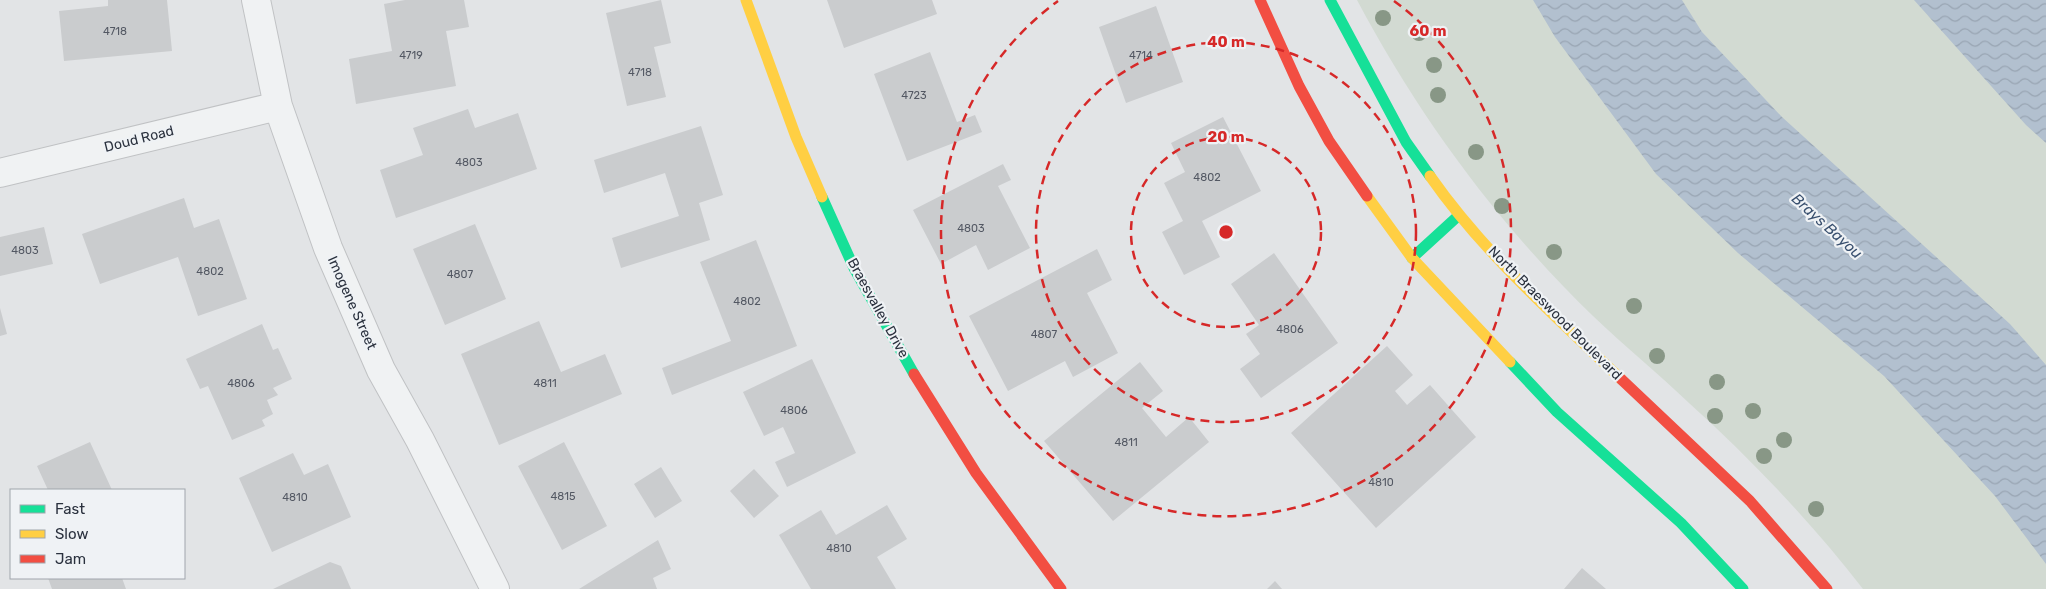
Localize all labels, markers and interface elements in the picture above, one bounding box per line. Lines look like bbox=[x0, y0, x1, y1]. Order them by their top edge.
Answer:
text: 60 m bbox=[1410, 22, 1446, 40]
house number: 4718 bbox=[103, 25, 127, 38]
text: 40 m bbox=[1207, 33, 1245, 51]
house number: 4719 bbox=[399, 49, 423, 62]
house number: 4714 bbox=[1129, 49, 1153, 62]
house number: 4718 bbox=[628, 66, 652, 79]
house number: 4723 bbox=[901, 89, 927, 102]
street label: Doud Road bbox=[102, 122, 176, 156]
text: 20 m bbox=[1208, 128, 1244, 146]
house number: 4803 bbox=[455, 156, 483, 169]
house number: 4802 bbox=[1193, 171, 1221, 184]
water label: Brays Bayou bbox=[1788, 190, 1866, 262]
house number: 4803 bbox=[957, 222, 985, 235]
centre of rings bbox=[1217, 223, 1235, 241]
street label: North Braeswood Boulevard bbox=[1485, 243, 1625, 383]
house number: 4803 bbox=[11, 244, 39, 257]
street label: Imogene Street bbox=[324, 254, 380, 353]
street label: Braesvalley Drive bbox=[844, 255, 912, 361]
house number: 4802 bbox=[196, 265, 224, 278]
house number: 4807 bbox=[447, 268, 474, 281]
house number: 4802 bbox=[733, 295, 761, 308]
house number: 4806 bbox=[1276, 323, 1304, 336]
house number: 4807 bbox=[1031, 328, 1058, 341]
house number: 4806 bbox=[227, 377, 255, 390]
house number: 4811 bbox=[533, 377, 557, 390]
house number: 4806 bbox=[780, 404, 808, 417]
house number: 4811 bbox=[1114, 436, 1138, 449]
house number: 4810 bbox=[1368, 476, 1394, 489]
legend bbox=[10, 489, 185, 579]
house number: 4815 bbox=[550, 490, 576, 503]
house number: 4810 bbox=[282, 491, 308, 504]
text: Fast bbox=[55, 500, 85, 518]
text: Slow bbox=[55, 525, 88, 543]
house number: 4810 bbox=[826, 542, 852, 555]
text: Jam bbox=[55, 550, 86, 568]

